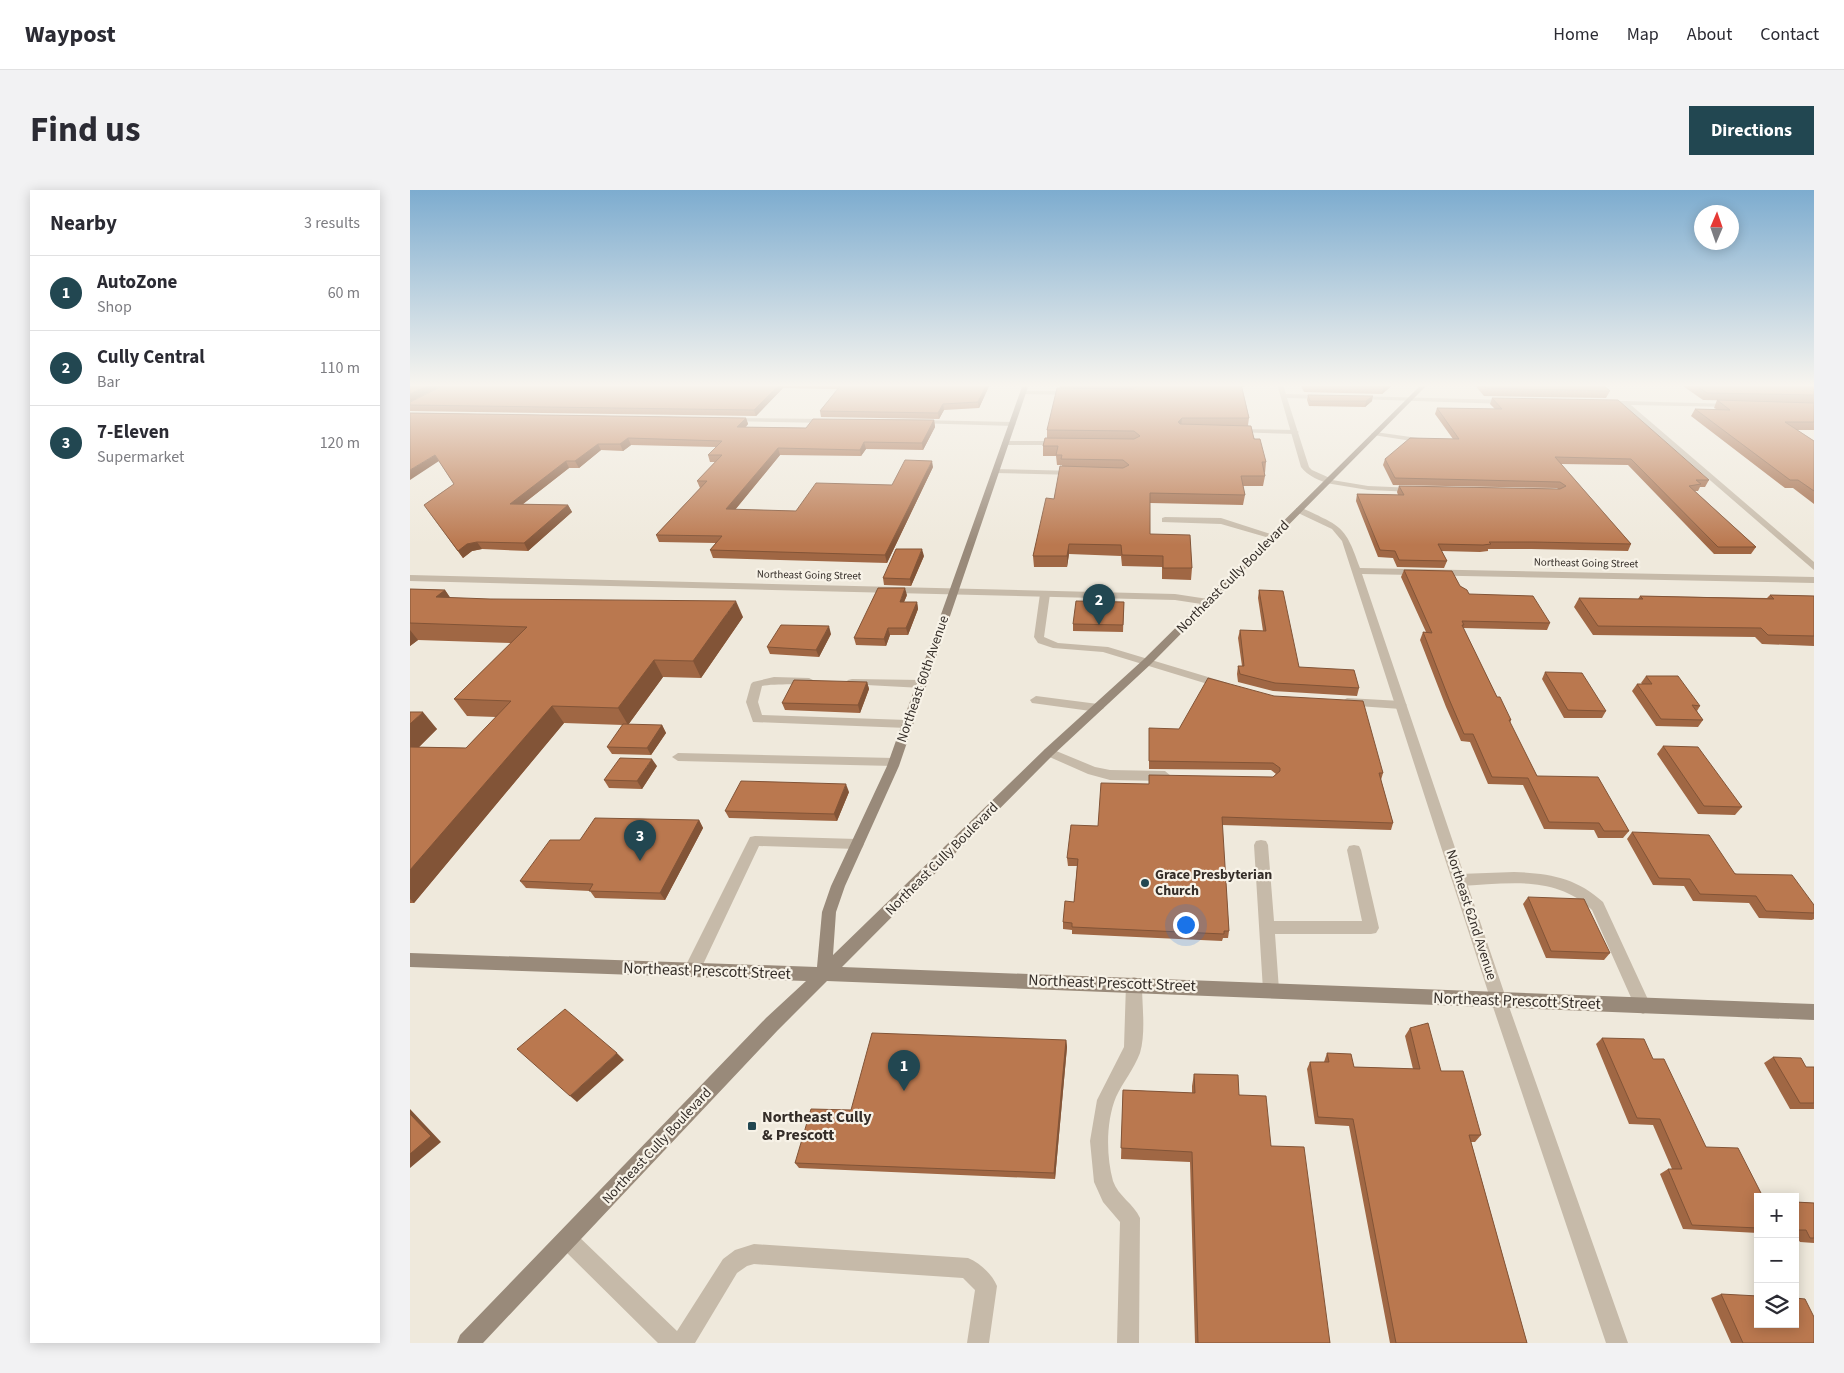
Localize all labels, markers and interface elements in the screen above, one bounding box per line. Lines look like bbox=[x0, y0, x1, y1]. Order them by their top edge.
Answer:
text: Waypost bbox=[25, 17, 116, 52]
text: Home bbox=[1553, 22, 1599, 47]
text: Map bbox=[1627, 22, 1659, 47]
text: About bbox=[1687, 22, 1732, 47]
text: Contact bbox=[1760, 22, 1819, 47]
text: Find us bbox=[30, 105, 140, 155]
button: Directions bbox=[1689, 106, 1814, 155]
north arrow bbox=[1694, 205, 1739, 250]
text: Nearby bbox=[50, 208, 117, 238]
text: 3 results bbox=[304, 212, 360, 234]
text: AutoZone bbox=[97, 269, 177, 296]
text: 1 bbox=[62, 282, 70, 304]
text: 60 m bbox=[328, 282, 360, 304]
text: Shop bbox=[97, 296, 132, 318]
text: Cully Central bbox=[97, 344, 205, 371]
text: 2 bbox=[62, 357, 70, 379]
text: 110 m bbox=[320, 357, 360, 379]
text: Bar bbox=[97, 371, 120, 393]
text: 7-Eleven bbox=[97, 419, 169, 446]
text: 3 bbox=[62, 432, 70, 454]
text: 120 m bbox=[320, 432, 360, 454]
text: Supermarket bbox=[97, 446, 184, 468]
street label: Northeast Cully Boulevard bbox=[1172, 516, 1294, 638]
street label: Northeast Going Street bbox=[1534, 555, 1639, 571]
street label: Northeast Going Street bbox=[757, 567, 862, 583]
pin: 2 bbox=[1083, 584, 1115, 625]
street label: Northeast 60th Avenue bbox=[892, 613, 954, 745]
street label: Northeast Cully Boulevard bbox=[881, 798, 1003, 920]
pin: 3 bbox=[624, 820, 656, 861]
street label: Northeast 62nd Avenue bbox=[1440, 847, 1502, 983]
place label: Grace Presbyterian Church bbox=[1155, 865, 1272, 901]
marker: Grace Presbyterian Church bbox=[1139, 877, 1151, 889]
your location bbox=[1173, 912, 1199, 938]
street label: Northeast Prescott Street bbox=[623, 957, 792, 985]
street label: Northeast Prescott Street bbox=[1028, 969, 1197, 997]
street label: Northeast Prescott Street bbox=[1433, 987, 1602, 1015]
pin: 1 bbox=[888, 1050, 920, 1091]
street label: Northeast Cully Boulevard bbox=[598, 1083, 716, 1209]
place label: Northeast Cully & Prescott bbox=[762, 1106, 872, 1146]
marker: Northeast Cully & Prescott bbox=[746, 1120, 758, 1132]
map controls bbox=[1754, 1193, 1799, 1328]
button: + bbox=[1754, 1193, 1799, 1238]
button: − bbox=[1754, 1238, 1799, 1283]
button: layers bbox=[1754, 1283, 1799, 1328]

